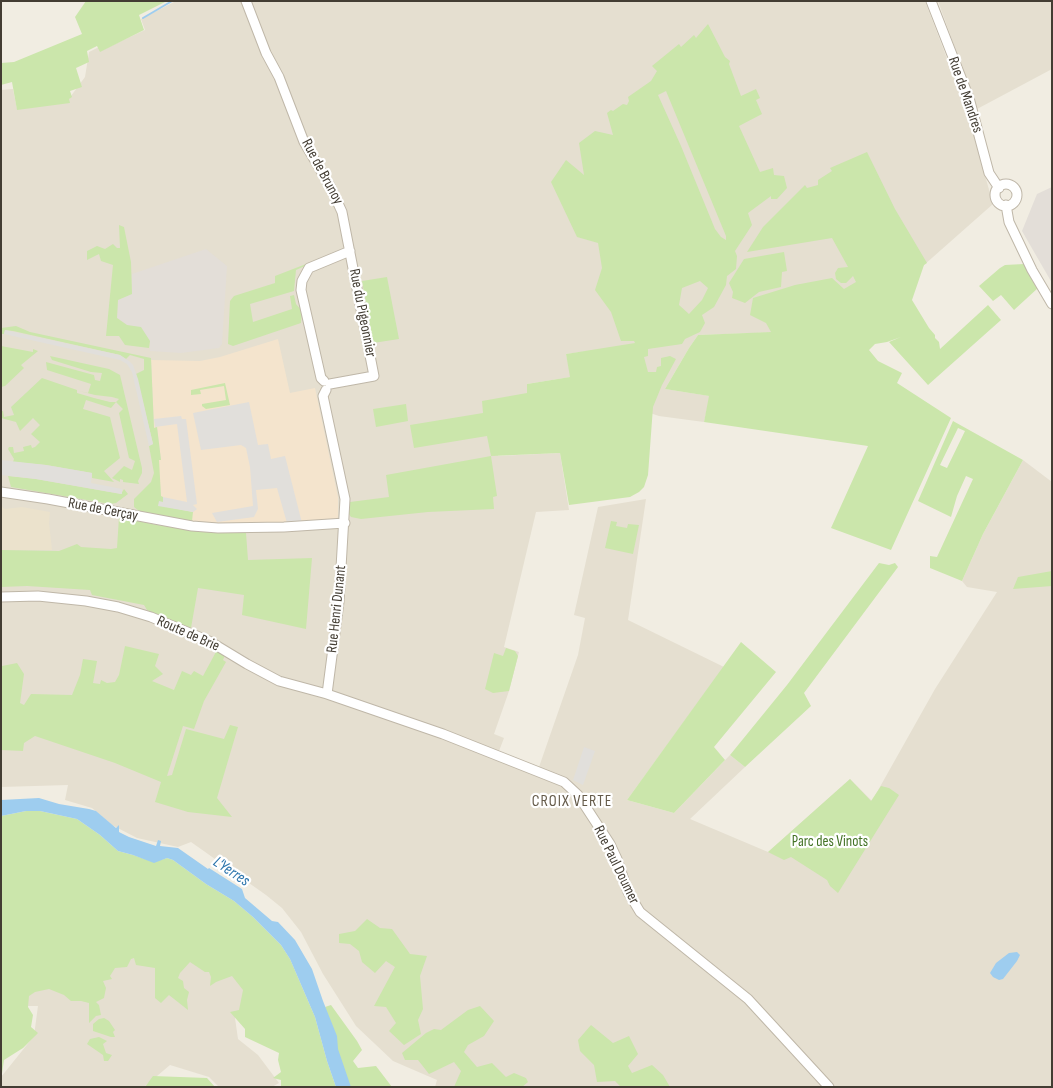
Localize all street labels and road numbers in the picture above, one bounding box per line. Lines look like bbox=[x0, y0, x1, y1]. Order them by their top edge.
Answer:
street label: Rue de Mandres bbox=[944, 55, 986, 135]
street label: Rue de Brunoy bbox=[297, 136, 347, 208]
street label: Rue du Pigeonnier bbox=[345, 267, 379, 359]
street label: Rue de Cerçay bbox=[67, 494, 139, 526]
street label: Rue Henri Dunant bbox=[323, 564, 351, 654]
street label: Route de Brie bbox=[154, 612, 222, 656]
street label: Rue Paul Doumer bbox=[589, 823, 643, 907]

